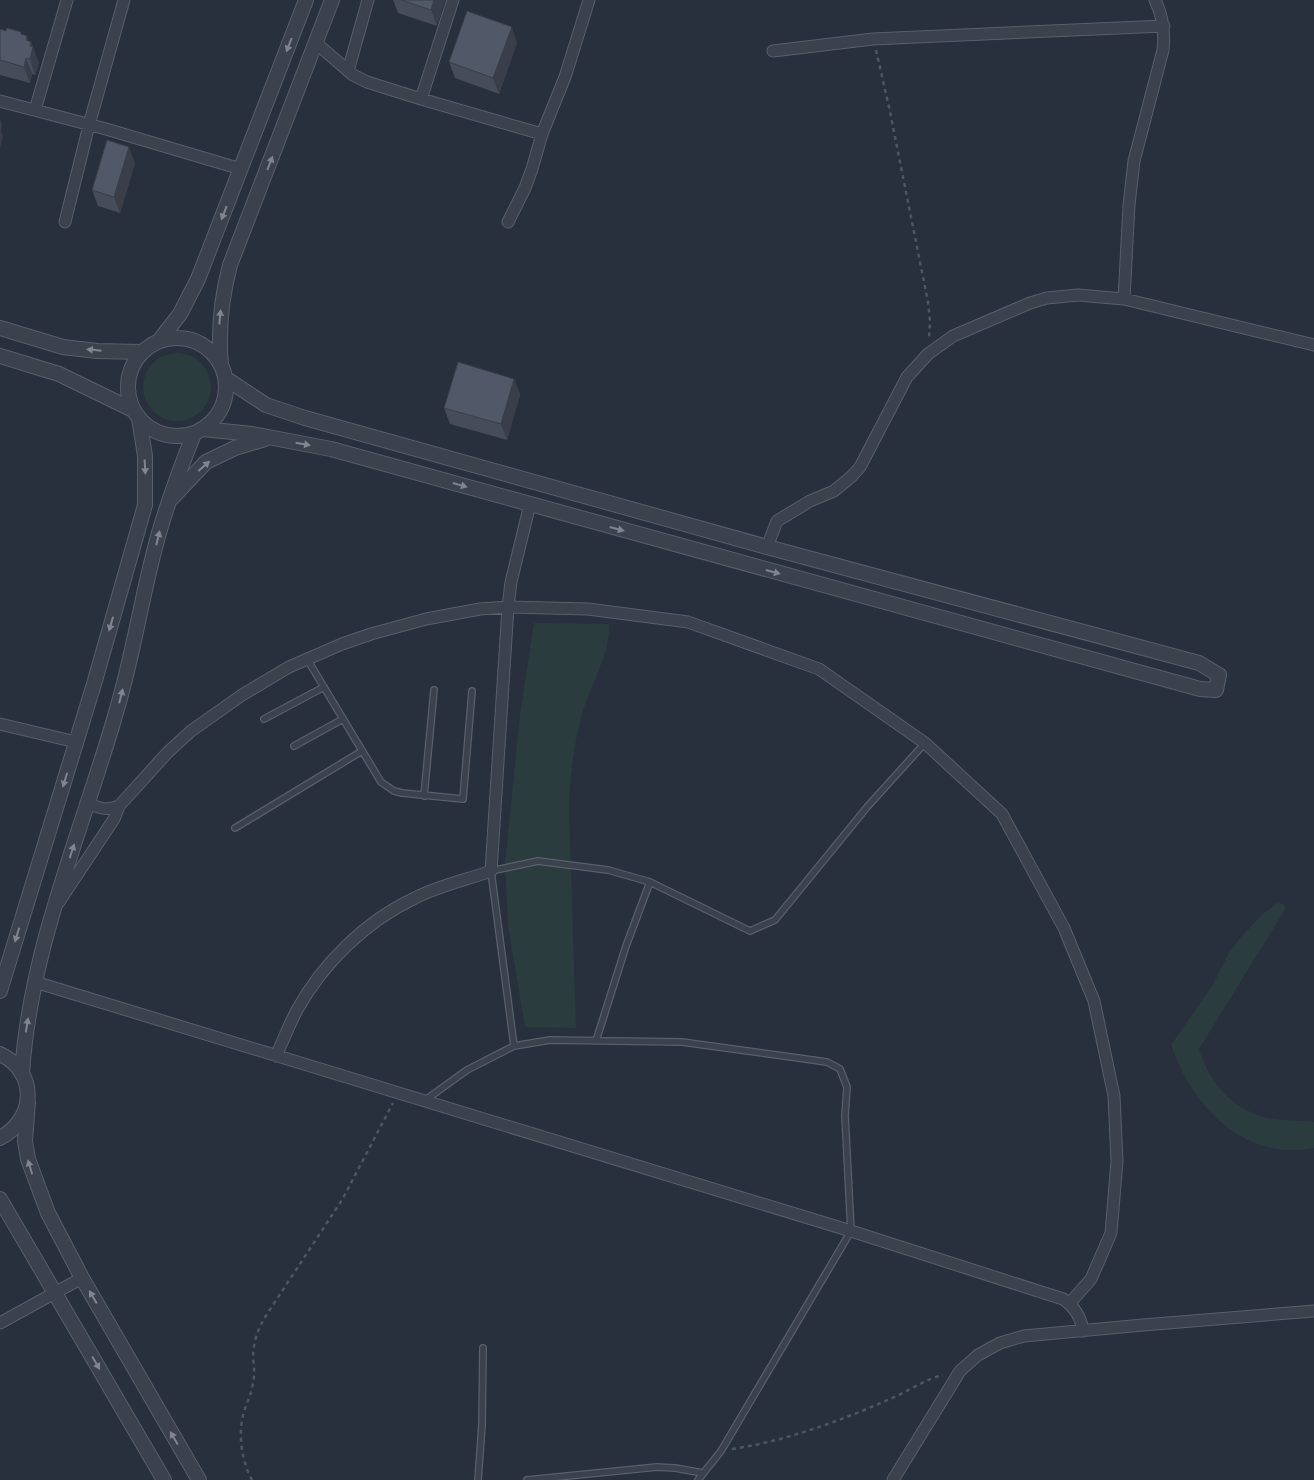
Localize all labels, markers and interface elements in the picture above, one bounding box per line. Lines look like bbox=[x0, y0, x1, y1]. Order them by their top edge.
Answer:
one-way arrow bbox=[285, 38, 292, 53]
one-way arrow bbox=[266, 155, 274, 170]
one-way arrow bbox=[219, 206, 227, 220]
one-way arrow bbox=[216, 308, 224, 324]
one-way arrow bbox=[85, 346, 101, 354]
one-way arrow bbox=[295, 440, 311, 448]
one-way arrow bbox=[142, 459, 150, 475]
one-way arrow bbox=[197, 460, 210, 471]
one-way arrow bbox=[453, 481, 468, 489]
one-way arrow bbox=[609, 525, 624, 533]
one-way arrow bbox=[154, 531, 162, 546]
one-way arrow bbox=[766, 568, 781, 576]
one-way arrow bbox=[107, 617, 115, 632]
one-way arrow bbox=[117, 689, 125, 704]
one-way arrow bbox=[60, 773, 68, 788]
one-way arrow bbox=[69, 844, 77, 859]
one-way arrow bbox=[13, 928, 21, 943]
one-way arrow bbox=[23, 1017, 31, 1033]
one-way arrow bbox=[26, 1160, 34, 1175]
one-way arrow bbox=[88, 1291, 97, 1304]
one-way arrow bbox=[92, 1356, 100, 1371]
one-way arrow bbox=[170, 1431, 179, 1444]

